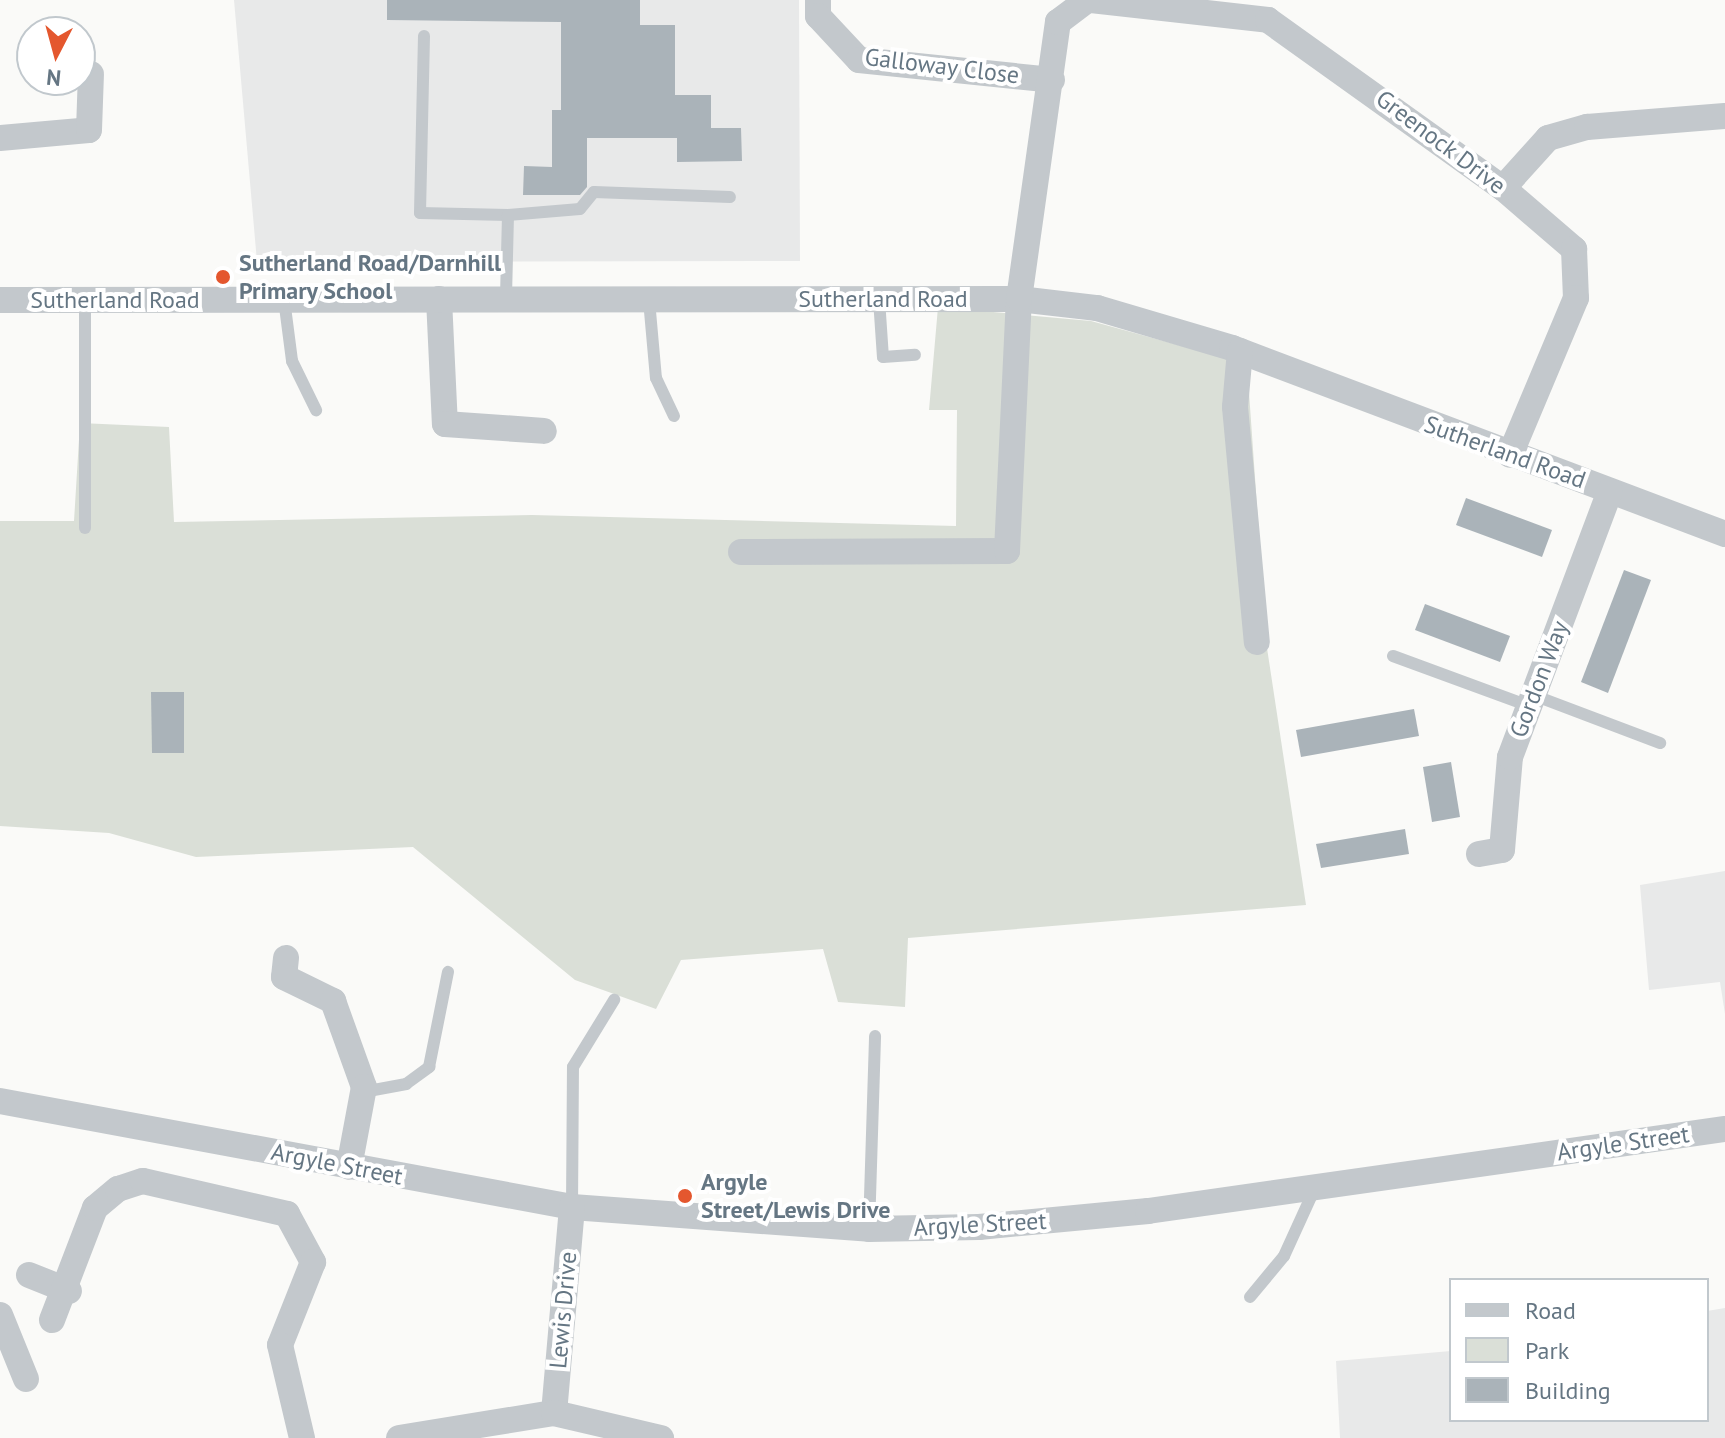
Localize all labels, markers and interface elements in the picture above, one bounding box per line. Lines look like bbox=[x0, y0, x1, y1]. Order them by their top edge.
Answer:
north arrow bbox=[16, 16, 96, 96]
street label: Galloway Close bbox=[863, 42, 1021, 90]
text: N bbox=[45, 63, 62, 93]
street label: Greenock Drive bbox=[1370, 84, 1512, 200]
place label: Sutherland Road/Darnhill Primary School bbox=[239, 249, 501, 305]
marker: Sutherland Road/Darnhill Primary School bbox=[214, 268, 232, 286]
street label: Sutherland Road bbox=[798, 285, 968, 313]
street label: Sutherland Road bbox=[30, 286, 200, 314]
street label: Sutherland Road bbox=[1420, 409, 1590, 495]
street label: Gordon Way bbox=[1504, 616, 1574, 742]
street label: Argyle Street bbox=[1555, 1119, 1691, 1167]
street label: Argyle Street bbox=[269, 1137, 405, 1191]
place label: Argyle Street/Lewis Drive bbox=[701, 1168, 890, 1224]
marker: Argyle Street/Lewis Drive bbox=[676, 1187, 694, 1205]
street label: Argyle Street bbox=[913, 1206, 1047, 1242]
street label: Lewis Drive bbox=[544, 1250, 582, 1370]
legend bbox=[1449, 1278, 1709, 1422]
text: Road bbox=[1525, 1295, 1576, 1326]
text: Park bbox=[1525, 1335, 1569, 1366]
text: Building bbox=[1525, 1375, 1611, 1406]

